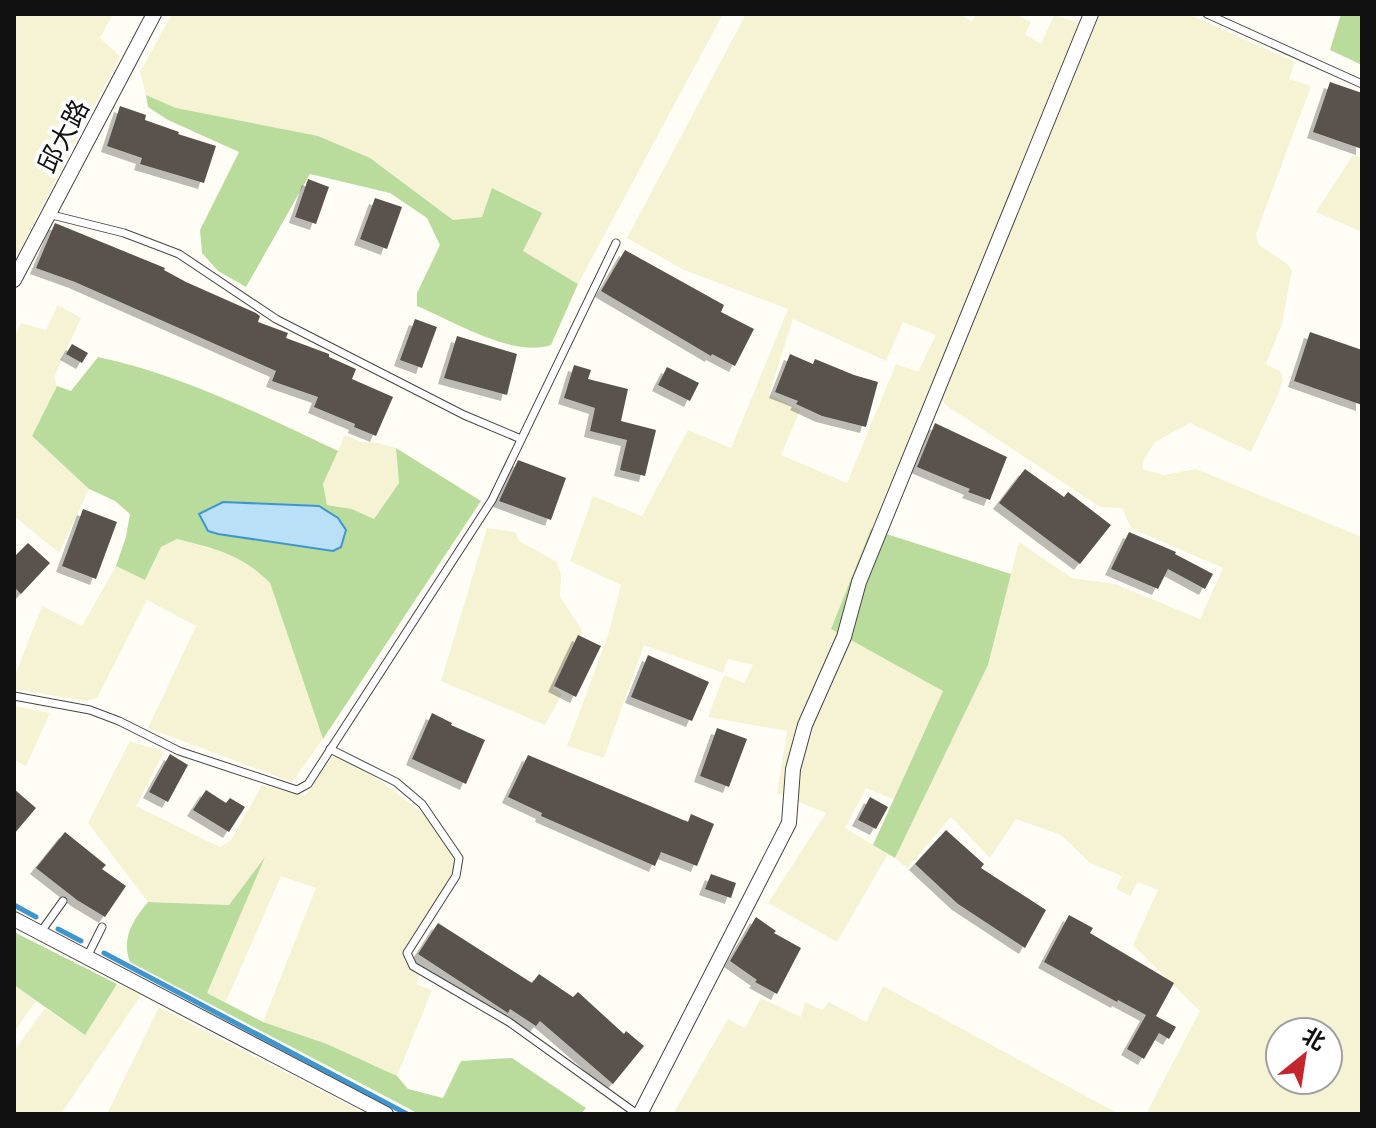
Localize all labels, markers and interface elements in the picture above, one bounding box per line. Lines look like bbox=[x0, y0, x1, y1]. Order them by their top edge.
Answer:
street label: 邱大路 bbox=[30, 94, 96, 178]
north arrow bbox=[1264, 1016, 1344, 1096]
text: 北 bbox=[1297, 1021, 1331, 1056]

